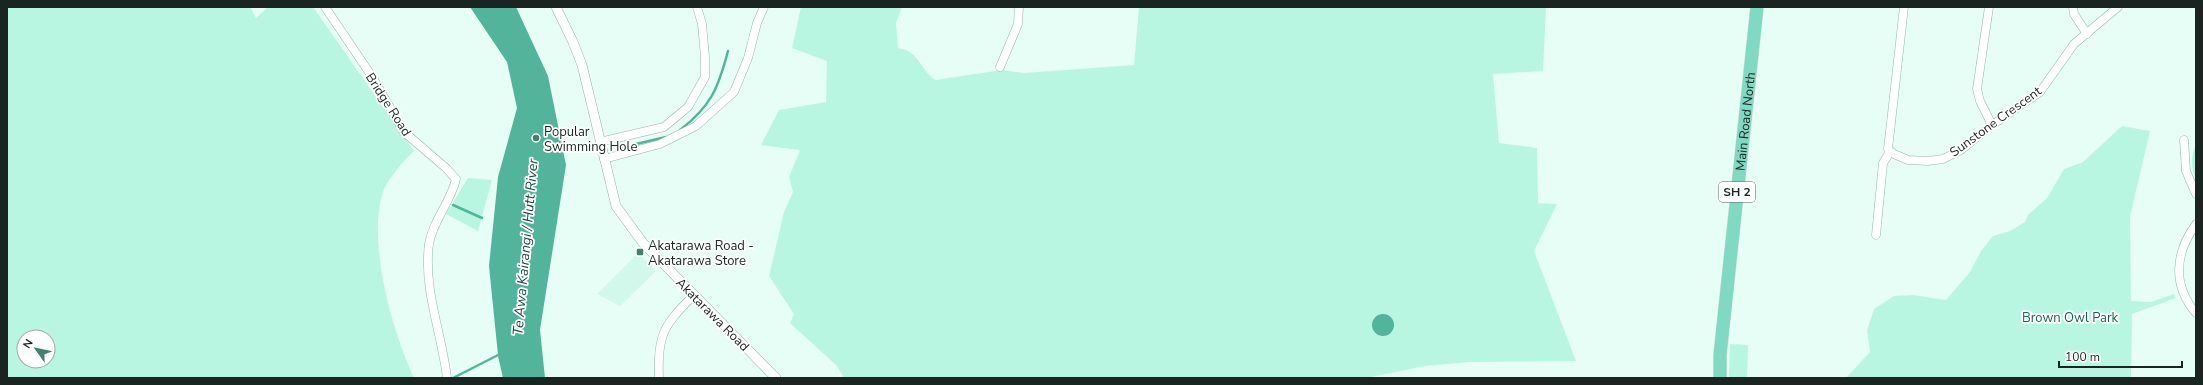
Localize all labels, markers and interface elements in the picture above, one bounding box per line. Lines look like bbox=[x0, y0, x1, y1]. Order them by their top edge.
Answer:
street label: Bridge Road bbox=[361, 69, 415, 140]
street label: Main Road North bbox=[1732, 71, 1760, 172]
street label: Sunstone Crescent bbox=[1946, 82, 2046, 161]
place label: Popular Swimming Hole bbox=[544, 123, 637, 156]
marker: Popular Swimming Hole bbox=[531, 133, 541, 143]
water label: Te Awa Kairangi / Hutt River bbox=[508, 157, 543, 336]
road number: SH 2 bbox=[1719, 182, 1755, 202]
place label: Akatarawa Road - Akatarawa Store bbox=[648, 237, 754, 270]
marker: Akatarawa Road - Akatarawa Store bbox=[635, 247, 645, 257]
street label: Akatarawa Road bbox=[672, 274, 753, 355]
park label: Brown Owl Park bbox=[2022, 309, 2119, 327]
north arrow bbox=[16, 329, 56, 369]
text: N bbox=[20, 336, 37, 351]
scale bar bbox=[2059, 343, 2182, 369]
text: 100 m bbox=[2065, 349, 2100, 365]

